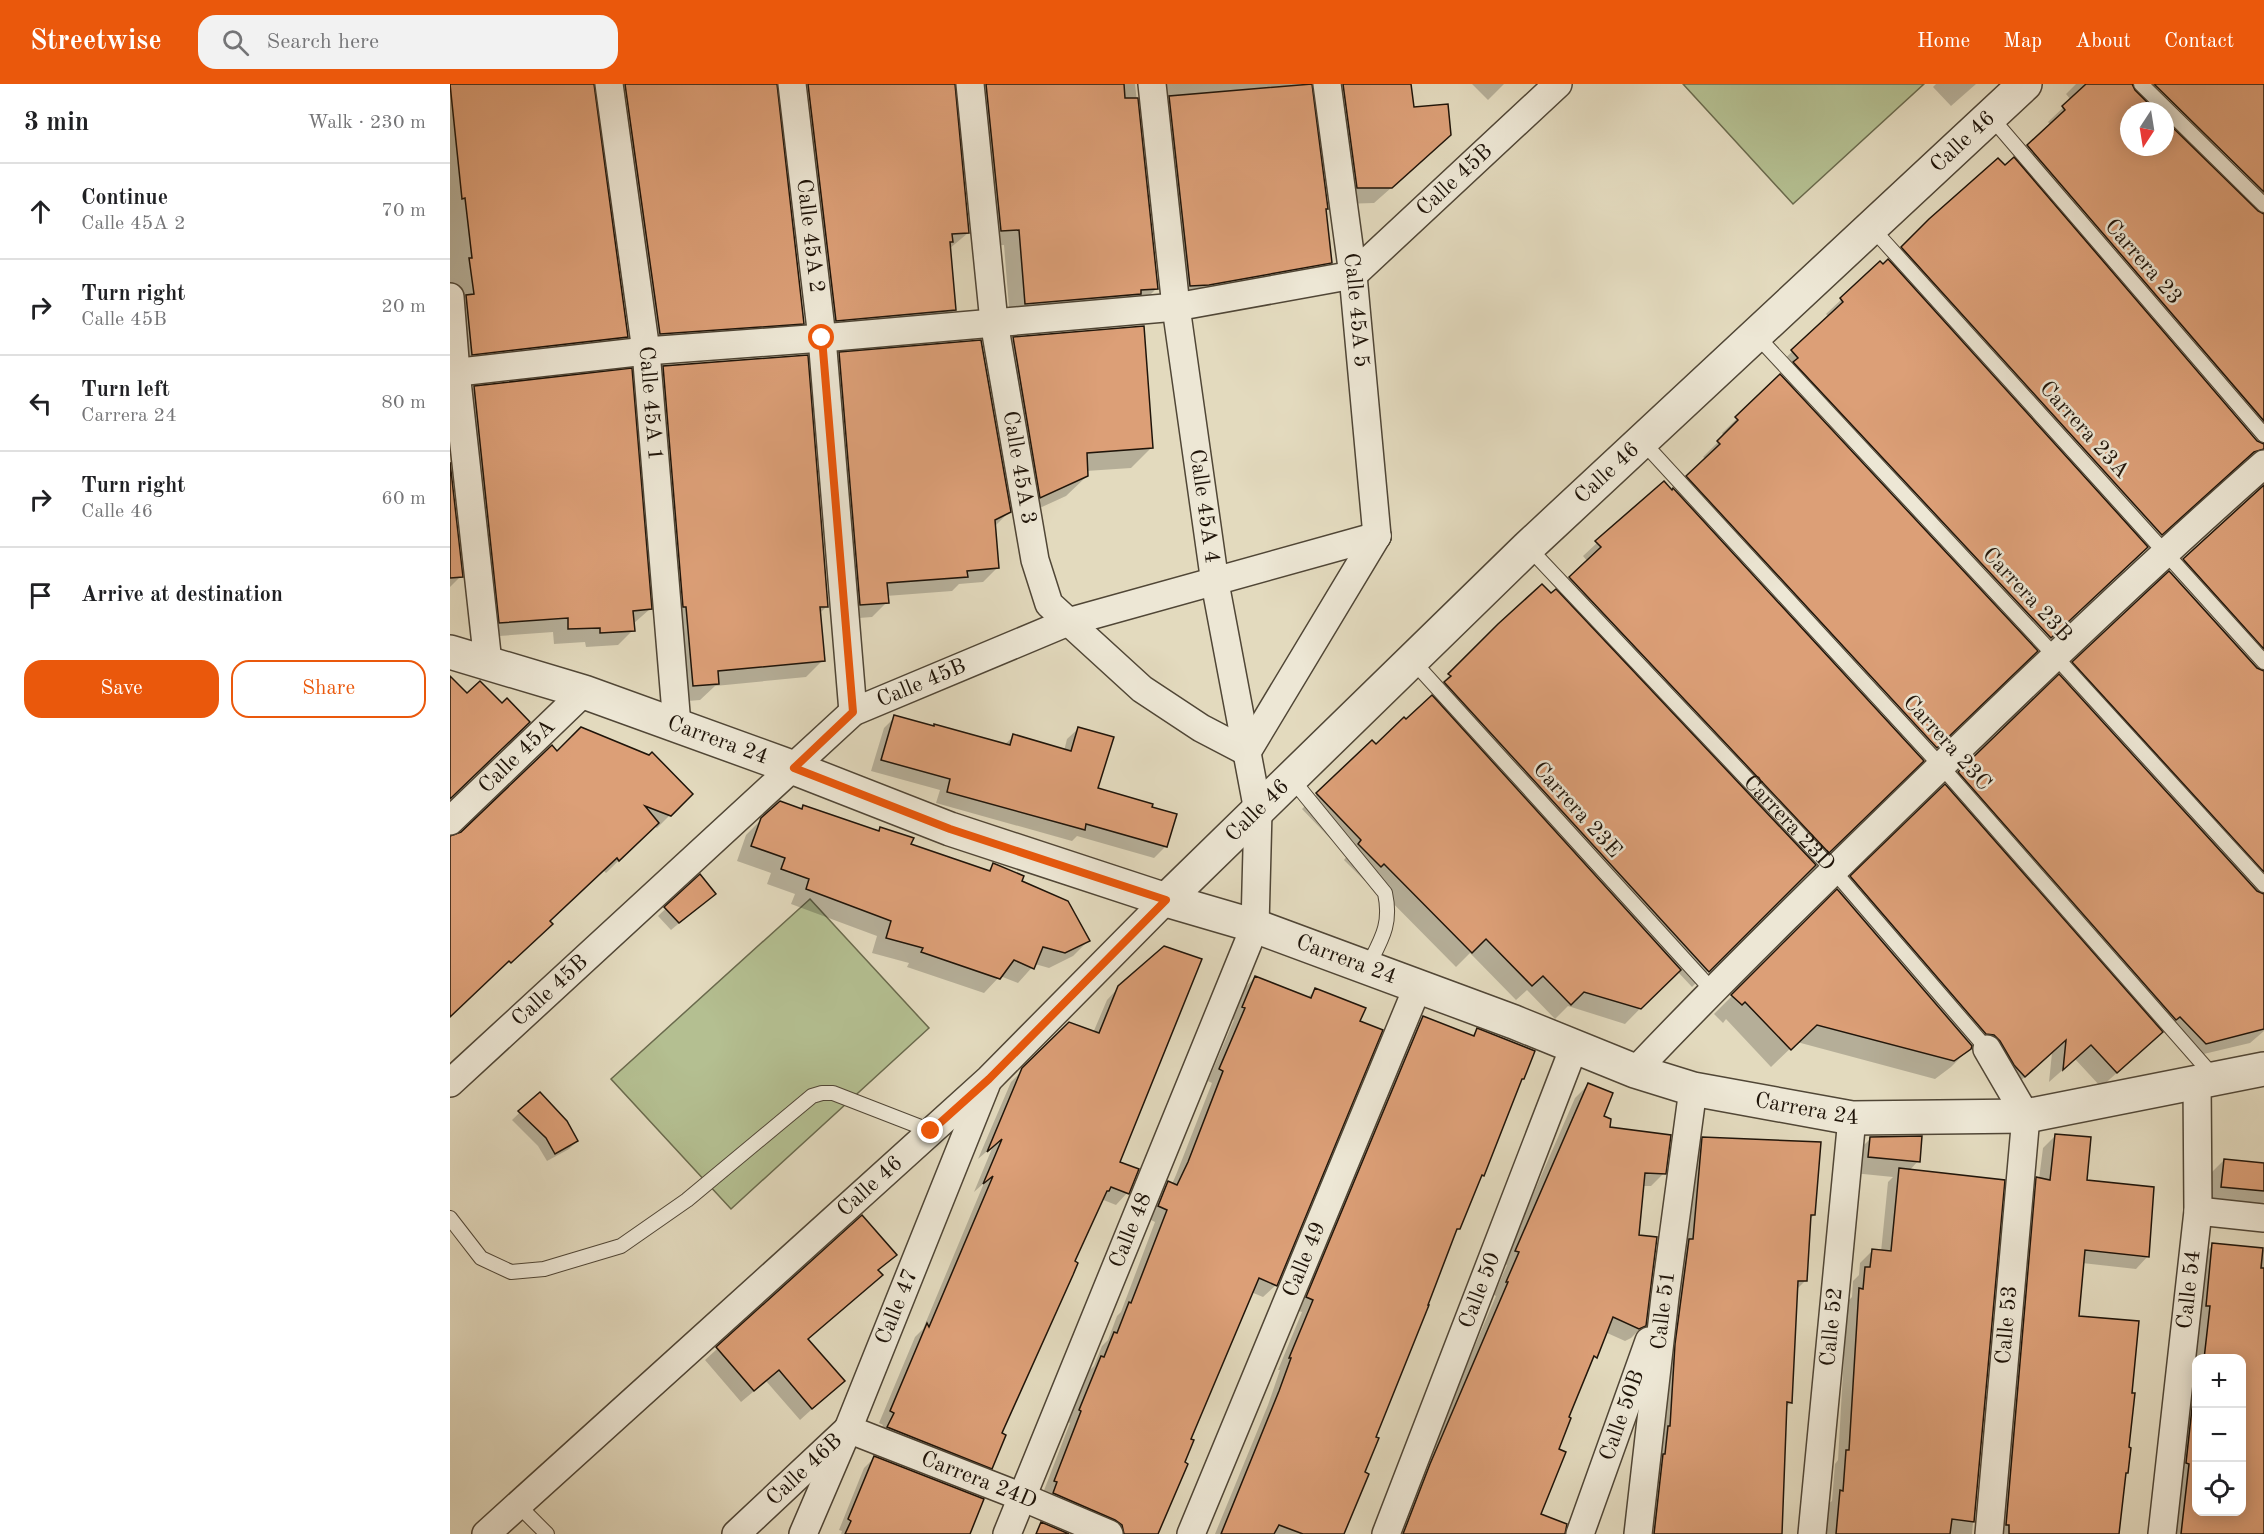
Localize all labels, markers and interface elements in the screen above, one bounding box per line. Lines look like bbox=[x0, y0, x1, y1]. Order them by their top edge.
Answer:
search box bbox=[198, 15, 618, 69]
icon: search bbox=[219, 26, 252, 59]
text: Streetwise bbox=[30, 28, 162, 56]
text: Search here bbox=[267, 31, 379, 53]
text: Home bbox=[1917, 31, 1970, 52]
text: Map bbox=[2003, 31, 2042, 52]
text: About bbox=[2075, 31, 2131, 52]
text: Contact bbox=[2164, 31, 2234, 52]
north arrow bbox=[2120, 102, 2174, 156]
street label: Calle 46 bbox=[1926, 107, 1999, 177]
text: 3 min bbox=[24, 110, 89, 136]
text: Walk · 230 m bbox=[307, 113, 426, 133]
street label: Calle 45B bbox=[1413, 140, 1497, 220]
street label: Calle 45A 2 bbox=[792, 177, 828, 294]
text: Continue bbox=[81, 187, 168, 209]
icon: ahead bbox=[24, 195, 57, 228]
text: 70 m bbox=[381, 201, 426, 221]
text: Calle 45A 2 bbox=[81, 214, 186, 234]
street label: Carrera 23 bbox=[2100, 215, 2186, 309]
street label: Calle 45A 5 bbox=[1339, 251, 1372, 368]
text: Turn right bbox=[81, 283, 185, 305]
icon: right bbox=[24, 291, 57, 324]
text: 20 m bbox=[381, 297, 426, 317]
text: Calle 45B bbox=[81, 310, 167, 330]
route start bbox=[808, 324, 834, 350]
street label: Calle 45A 1 bbox=[635, 345, 666, 462]
street label: Carrera 23A bbox=[2035, 377, 2133, 483]
text: Turn left bbox=[81, 379, 170, 401]
icon: left bbox=[24, 387, 57, 420]
text: 80 m bbox=[381, 393, 426, 413]
text: Carrera 24 bbox=[81, 406, 177, 426]
street label: Calle 45A 3 bbox=[998, 409, 1040, 526]
street label: Calle 46 bbox=[1571, 438, 1644, 508]
street label: Calle 45A 4 bbox=[1185, 448, 1223, 564]
text: Turn right bbox=[81, 475, 185, 497]
icon: right bbox=[24, 483, 57, 516]
text: 60 m bbox=[381, 489, 426, 509]
text: Calle 46 bbox=[81, 502, 153, 522]
street label: Carrera 23B bbox=[1978, 543, 2076, 647]
icon: arrive bbox=[24, 579, 57, 612]
text: Arrive at destination bbox=[81, 584, 283, 606]
street label: Calle 45B bbox=[874, 655, 969, 712]
button: Save bbox=[24, 660, 219, 718]
button: Share bbox=[231, 660, 426, 718]
street label: Carrera 23C bbox=[1899, 691, 1995, 795]
street label: Carrera 24 bbox=[664, 712, 771, 769]
street label: Calle 45A bbox=[475, 715, 559, 798]
street label: Carrera 23E bbox=[1528, 758, 1626, 862]
street label: Carrera 23D bbox=[1739, 771, 1839, 875]
street label: Calle 46 bbox=[1222, 775, 1294, 846]
street label: Carrera 24 bbox=[1293, 931, 1399, 988]
street label: Calle 45B bbox=[508, 951, 592, 1031]
street label: Carrera 24 bbox=[1753, 1089, 1859, 1129]
route end bbox=[917, 1117, 943, 1143]
street label: Calle 46 bbox=[833, 1152, 907, 1221]
street label: Calle 48 bbox=[1106, 1189, 1156, 1271]
street label: Calle 49 bbox=[1279, 1219, 1330, 1300]
street label: Calle 54 bbox=[2174, 1249, 2205, 1330]
street label: Calle 50 bbox=[1455, 1250, 1505, 1331]
street label: Calle 47 bbox=[872, 1266, 922, 1348]
street label: Calle 51 bbox=[1648, 1270, 1679, 1351]
street label: Calle 53 bbox=[1993, 1285, 2021, 1365]
street label: Calle 52 bbox=[1817, 1286, 1847, 1368]
map controls bbox=[2192, 1354, 2246, 1516]
button: + bbox=[2192, 1354, 2246, 1408]
street label: Calle 50B bbox=[1596, 1367, 1649, 1464]
button: − bbox=[2192, 1408, 2246, 1462]
street label: Calle 46B bbox=[763, 1429, 847, 1510]
street label: Carrera 24D bbox=[918, 1448, 1040, 1513]
button: locate bbox=[2192, 1462, 2246, 1516]

